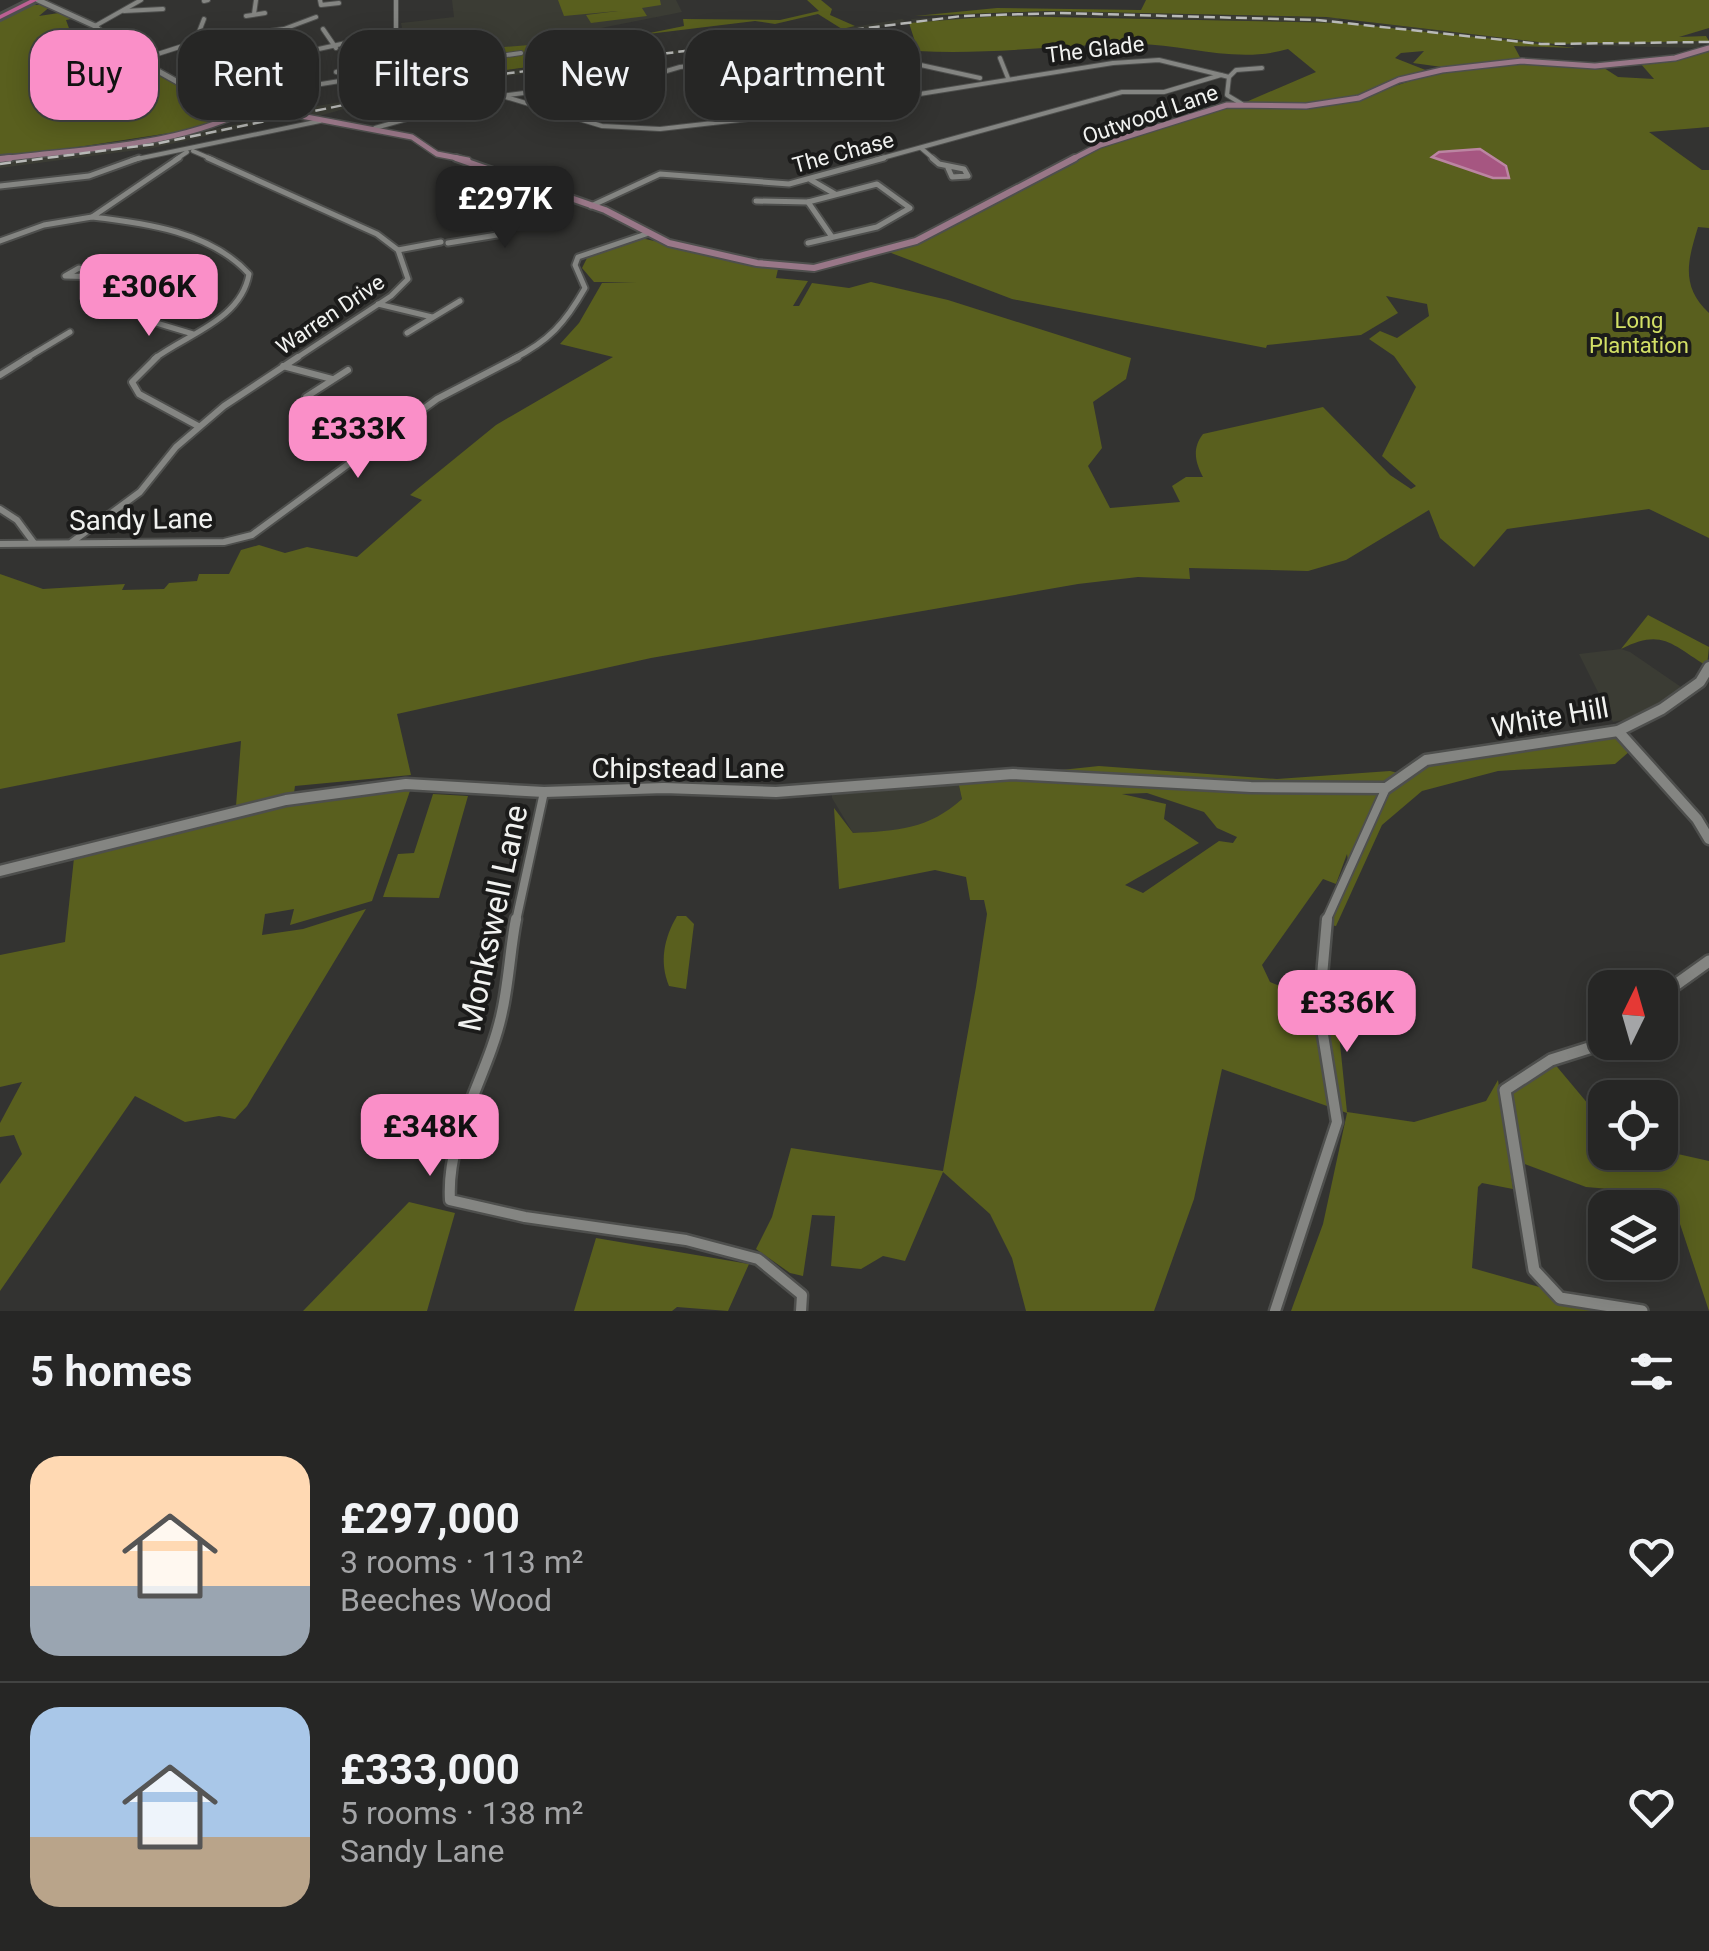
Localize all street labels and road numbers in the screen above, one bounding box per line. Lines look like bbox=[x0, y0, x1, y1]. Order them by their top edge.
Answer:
street label: The Glade bbox=[1045, 31, 1146, 68]
street label: Outwood Lane bbox=[1079, 80, 1221, 149]
street label: The Chase bbox=[790, 127, 896, 178]
street label: Warren Drive bbox=[272, 269, 389, 360]
street label: Sandy Lane bbox=[69, 502, 213, 537]
street label: White Hill bbox=[1489, 691, 1611, 744]
street label: Chipstead Lane bbox=[591, 752, 785, 785]
street label: Monkswell Lane bbox=[450, 801, 536, 1035]

